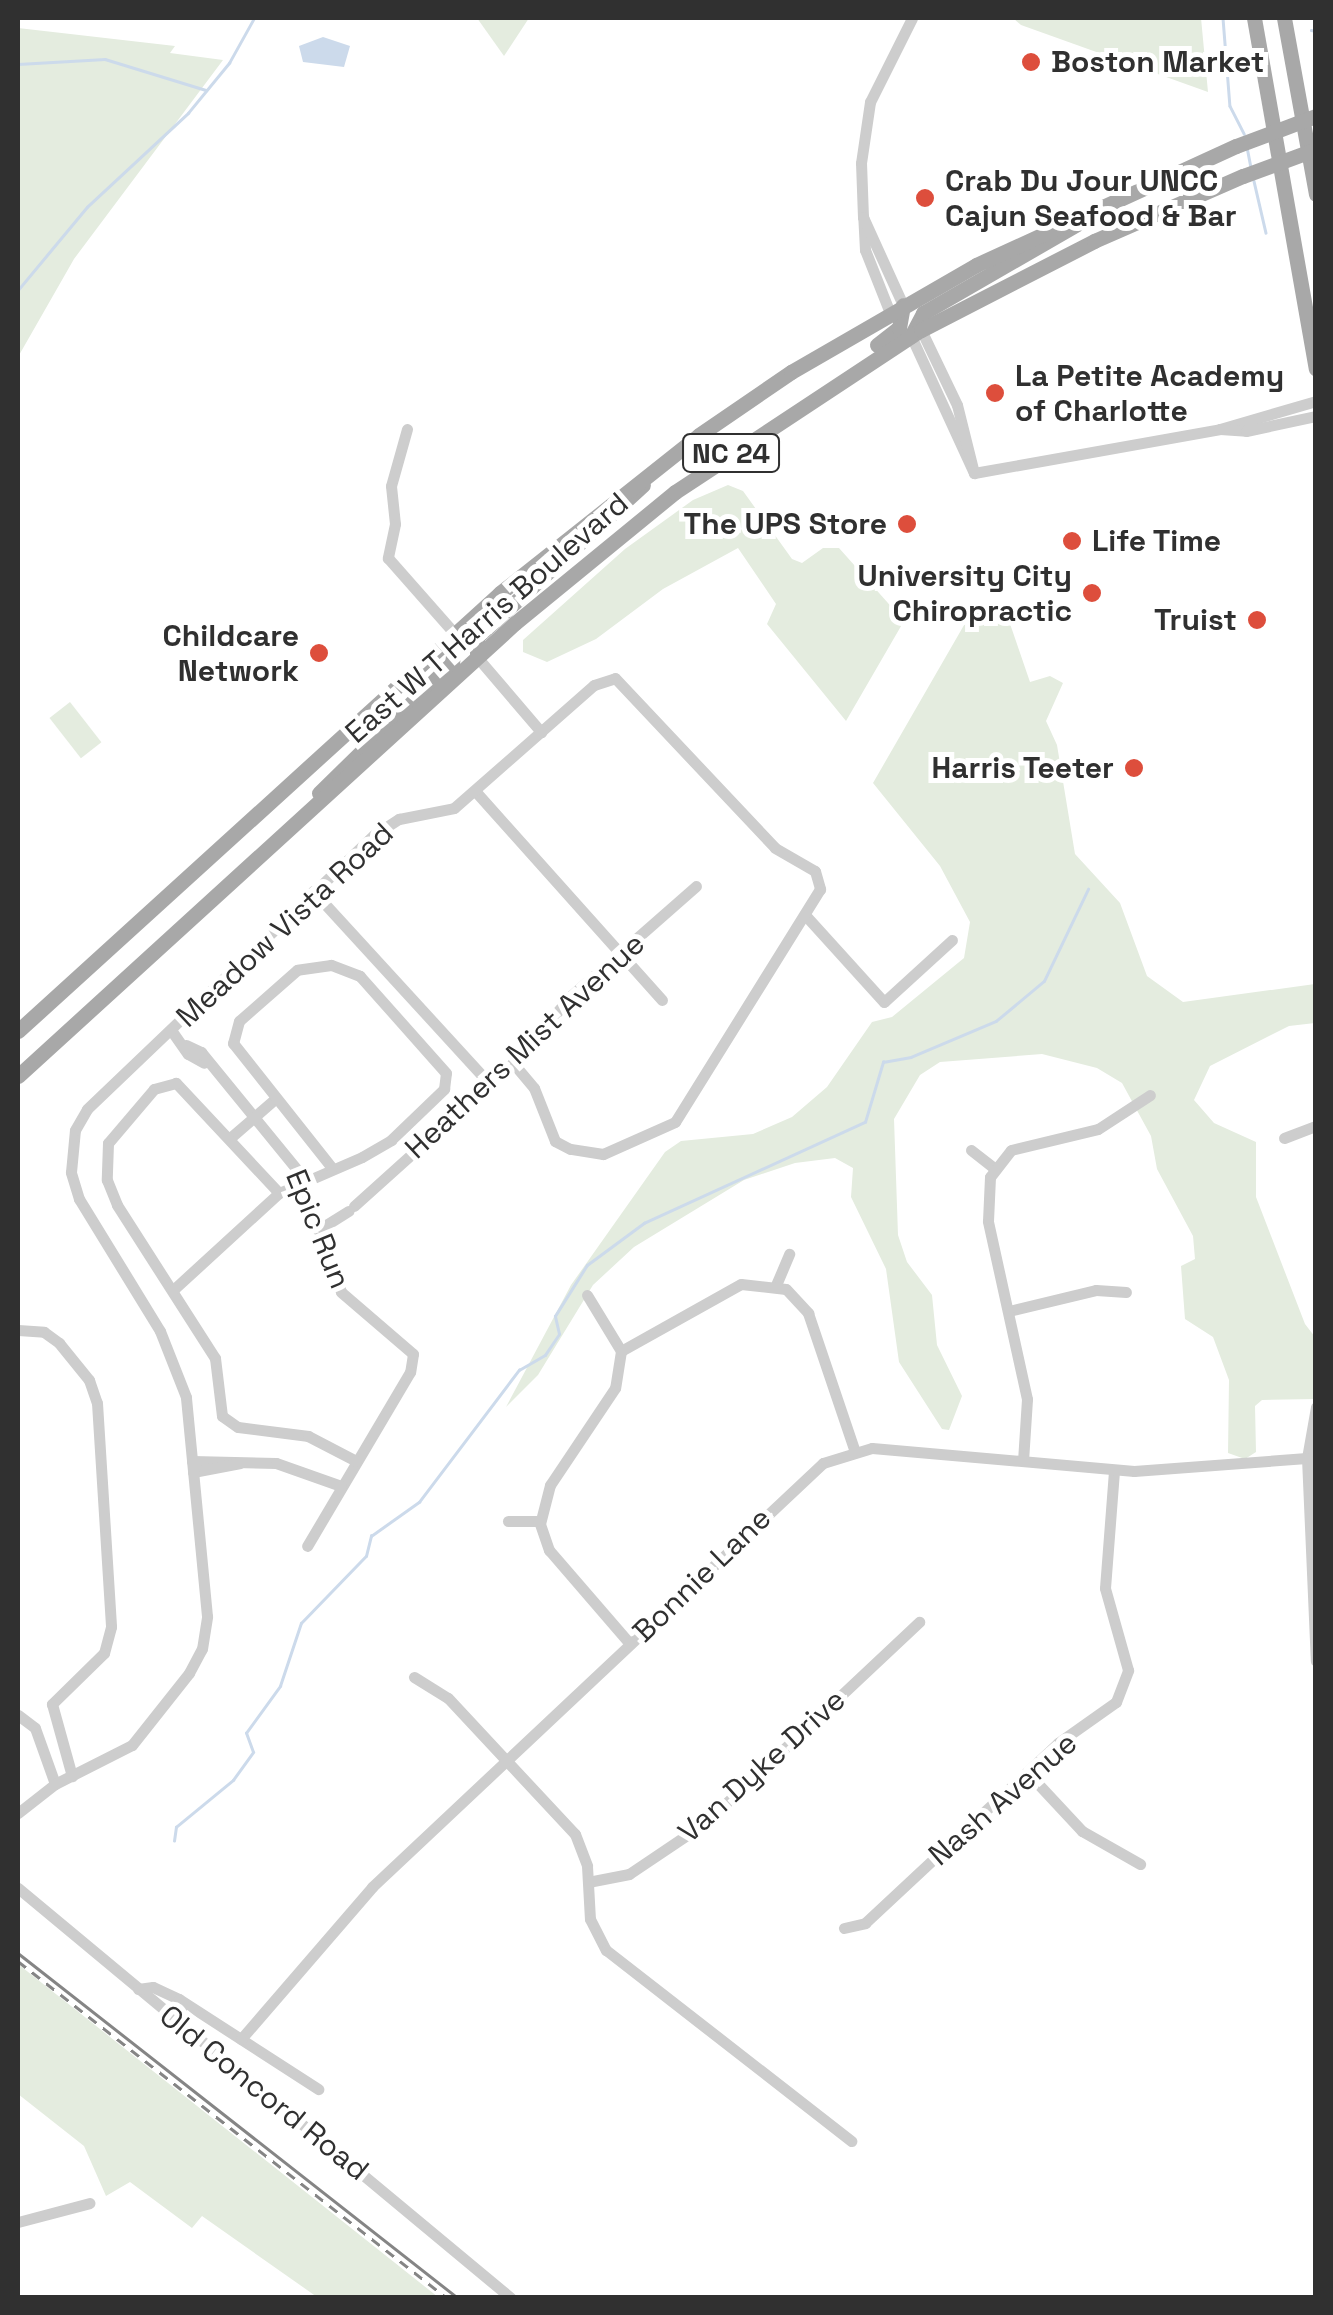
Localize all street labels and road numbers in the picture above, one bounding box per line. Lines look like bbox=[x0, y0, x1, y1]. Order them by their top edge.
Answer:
road number: NC 24 bbox=[681, 430, 781, 476]
street label: East W T Harris Boulevard bbox=[337, 485, 637, 751]
street label: Meadow Vista Road bbox=[169, 815, 401, 1035]
street label: Heathers Mist Avenue bbox=[398, 926, 652, 1166]
street label: Epic Run bbox=[278, 1164, 358, 1294]
street label: Bonnie Lane bbox=[626, 1500, 778, 1650]
street label: Van Dyke Drive bbox=[671, 1682, 853, 1850]
street label: Nash Avenue bbox=[921, 1725, 1085, 1873]
street label: Old Concord Road bbox=[152, 1998, 376, 2188]

